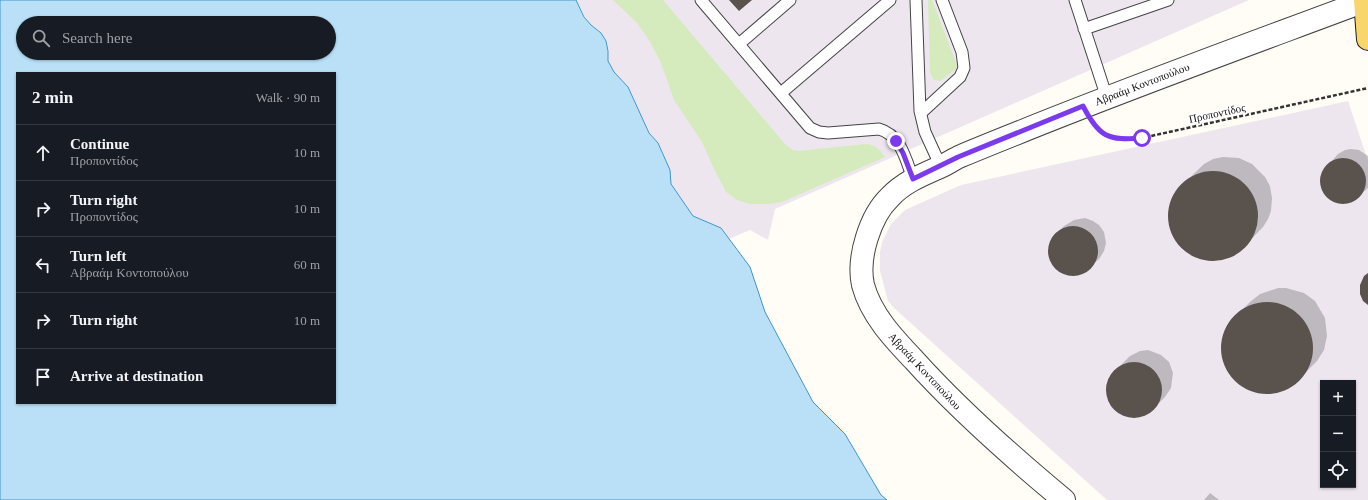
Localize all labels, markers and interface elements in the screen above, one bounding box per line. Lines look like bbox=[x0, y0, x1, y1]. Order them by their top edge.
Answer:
search box bbox=[16, 16, 336, 60]
icon: search bbox=[30, 27, 52, 49]
text: Search here bbox=[62, 30, 132, 46]
street label: Αβραάμ Κοντοπούλου bbox=[1093, 60, 1191, 108]
text: 2 min bbox=[32, 88, 73, 107]
text: Walk · 90 m bbox=[256, 90, 320, 105]
street label: Προποντίδος bbox=[1188, 101, 1247, 125]
route start bbox=[1133, 129, 1151, 147]
route end bbox=[887, 132, 905, 150]
text: Continue bbox=[70, 136, 129, 152]
icon: ahead bbox=[32, 142, 54, 164]
text: 10 m bbox=[294, 145, 320, 160]
text: Προποντίδος bbox=[70, 153, 138, 168]
text: Turn right bbox=[70, 192, 137, 208]
icon: right bbox=[32, 198, 54, 220]
text: 10 m bbox=[294, 201, 320, 216]
text: Προποντίδος bbox=[70, 209, 138, 224]
text: Turn left bbox=[70, 248, 127, 264]
icon: left bbox=[32, 254, 54, 276]
text: 60 m bbox=[294, 257, 320, 272]
text: Αβραάμ Κοντοπούλου bbox=[70, 265, 189, 280]
icon: right bbox=[32, 310, 54, 332]
text: Turn right bbox=[70, 312, 137, 328]
text: 10 m bbox=[294, 313, 320, 328]
street label: Αβραάμ Κοντοπούλου bbox=[886, 330, 964, 412]
icon: arrive bbox=[32, 366, 54, 388]
text: Arrive at destination bbox=[70, 368, 203, 384]
map controls bbox=[1320, 380, 1356, 488]
button: + bbox=[1320, 380, 1356, 416]
button: − bbox=[1320, 416, 1356, 452]
button: locate bbox=[1320, 452, 1356, 488]

